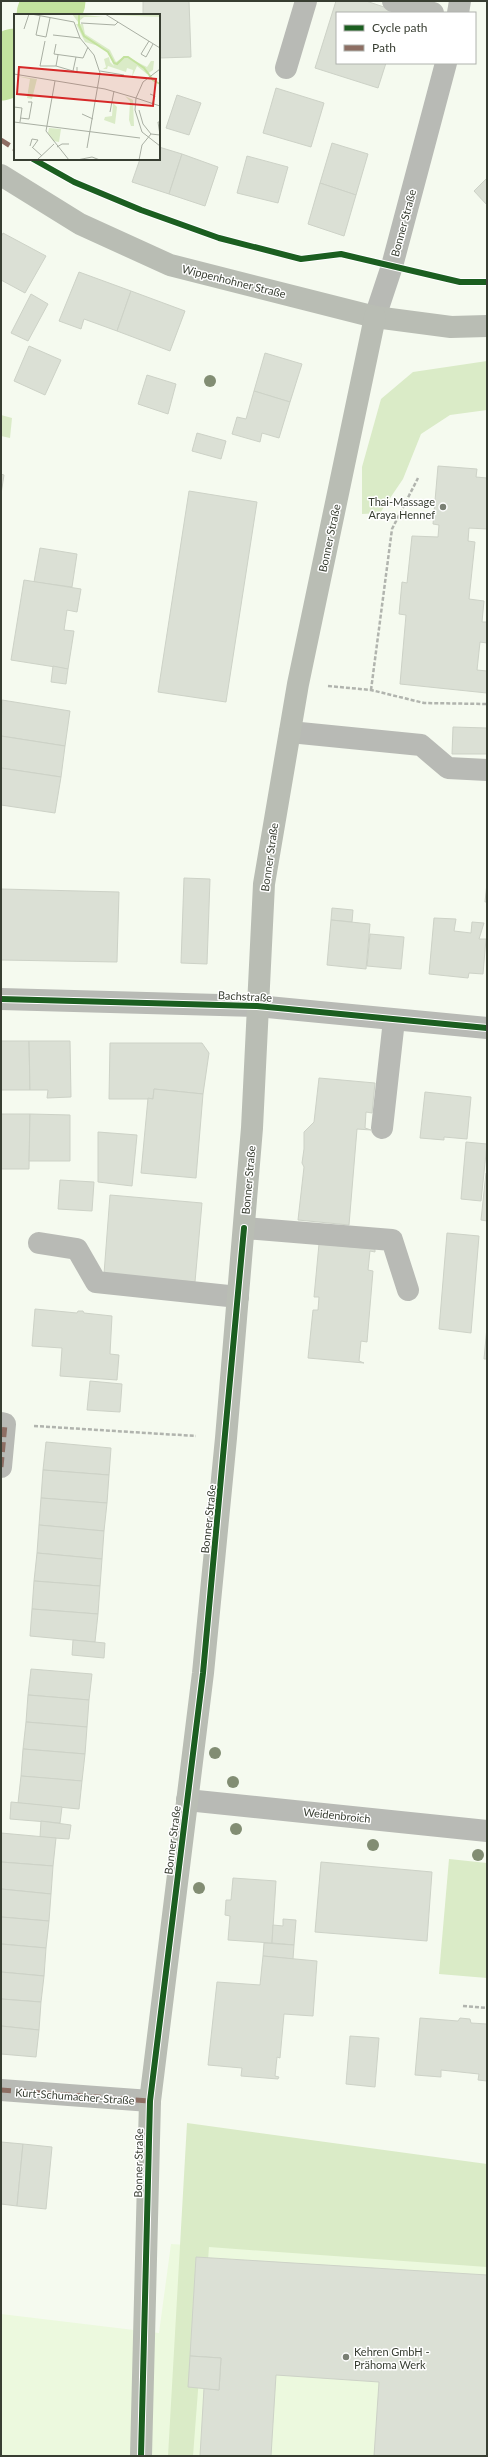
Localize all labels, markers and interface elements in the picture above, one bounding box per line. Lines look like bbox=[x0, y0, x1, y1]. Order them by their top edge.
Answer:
legend bbox=[336, 12, 476, 64]
inset map bbox=[14, 14, 160, 160]
text: Cycle path bbox=[372, 20, 427, 35]
text: Path bbox=[372, 40, 396, 55]
street label: Bonner Straße bbox=[388, 188, 418, 258]
street label: Wippenhohner Straße bbox=[181, 262, 287, 300]
place label: Thai-Massage Araya Hennef bbox=[368, 495, 435, 521]
marker: Thai-Massage Araya Hennef bbox=[438, 502, 448, 512]
street label: Bonner Straße bbox=[315, 503, 343, 573]
street label: Bonner Straße bbox=[258, 822, 280, 892]
street label: Bachstraße bbox=[218, 988, 273, 1004]
street label: Bonner Straße bbox=[239, 1145, 258, 1215]
street label: Bonner Straße bbox=[198, 1484, 218, 1554]
street label: Bonner Straße bbox=[161, 1805, 183, 1875]
street label: Weidenbroich bbox=[303, 1805, 371, 1825]
street label: Kurt-Schumacher-Straße bbox=[15, 2085, 135, 2107]
street label: Bonner Straße bbox=[131, 2128, 145, 2198]
place label: Kehren GmbH - Prähoma Werk bbox=[354, 2345, 430, 2371]
marker: Kehren GmbH - Prähoma Werk bbox=[341, 2352, 351, 2362]

